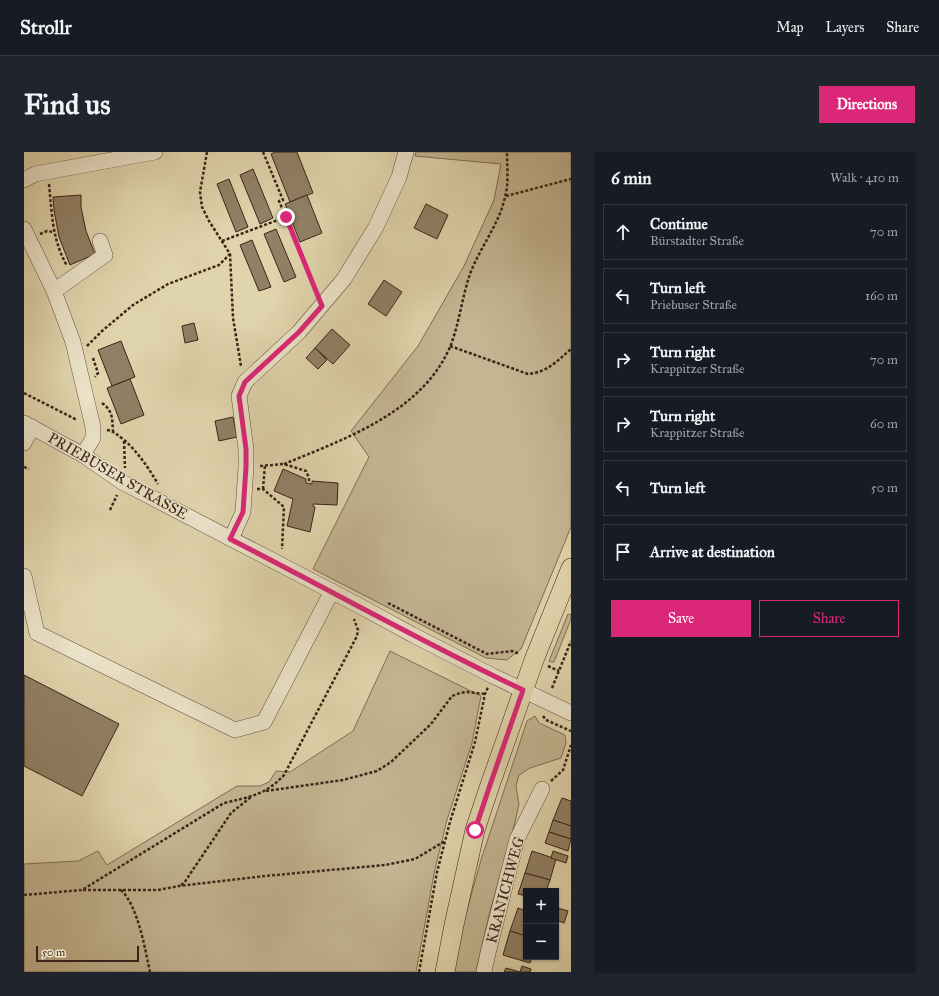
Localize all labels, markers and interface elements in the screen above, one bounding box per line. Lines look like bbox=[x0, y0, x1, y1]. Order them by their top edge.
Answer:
text: Strollr bbox=[20, 16, 72, 39]
text: Map bbox=[776, 19, 804, 36]
text: Layers bbox=[826, 19, 864, 36]
text: Share bbox=[886, 19, 919, 36]
button: Directions bbox=[819, 86, 915, 123]
text: Find us bbox=[24, 87, 110, 122]
text: 6 min bbox=[611, 168, 652, 189]
text: Walk · 410 m bbox=[830, 170, 899, 186]
route end bbox=[277, 208, 295, 226]
text: Continue bbox=[650, 215, 708, 233]
icon: ahead bbox=[612, 221, 634, 243]
text: 70 m bbox=[870, 224, 898, 240]
text: Bürstadter Straße bbox=[650, 233, 744, 249]
text: Turn left bbox=[650, 279, 706, 297]
icon: left bbox=[612, 285, 634, 307]
text: 160 m bbox=[865, 288, 898, 304]
text: Priebuser Straße bbox=[650, 297, 737, 313]
text: Turn right bbox=[650, 343, 715, 361]
icon: right bbox=[612, 349, 634, 371]
text: 70 m bbox=[870, 352, 898, 368]
text: Krappitzer Straße bbox=[650, 361, 744, 377]
text: Turn right bbox=[650, 407, 715, 425]
icon: right bbox=[612, 413, 634, 435]
text: 60 m bbox=[870, 416, 898, 432]
text: Krappitzer Straße bbox=[650, 425, 744, 441]
street label: PRIEBUSER STRASSE bbox=[45, 429, 191, 524]
icon: left bbox=[612, 477, 634, 499]
text: Turn left bbox=[650, 479, 706, 497]
text: 50 m bbox=[871, 480, 898, 496]
icon: arrive bbox=[612, 541, 634, 563]
text: Arrive at destination bbox=[650, 543, 775, 561]
button: Save bbox=[611, 600, 751, 637]
button: Share bbox=[759, 600, 899, 637]
route start bbox=[466, 821, 484, 839]
street label: KRANICHWEG bbox=[482, 835, 528, 945]
map controls bbox=[523, 888, 559, 960]
button: + bbox=[523, 888, 559, 924]
button: − bbox=[523, 924, 559, 960]
scale bar bbox=[36, 944, 139, 963]
text: 50 m bbox=[42, 946, 65, 959]

